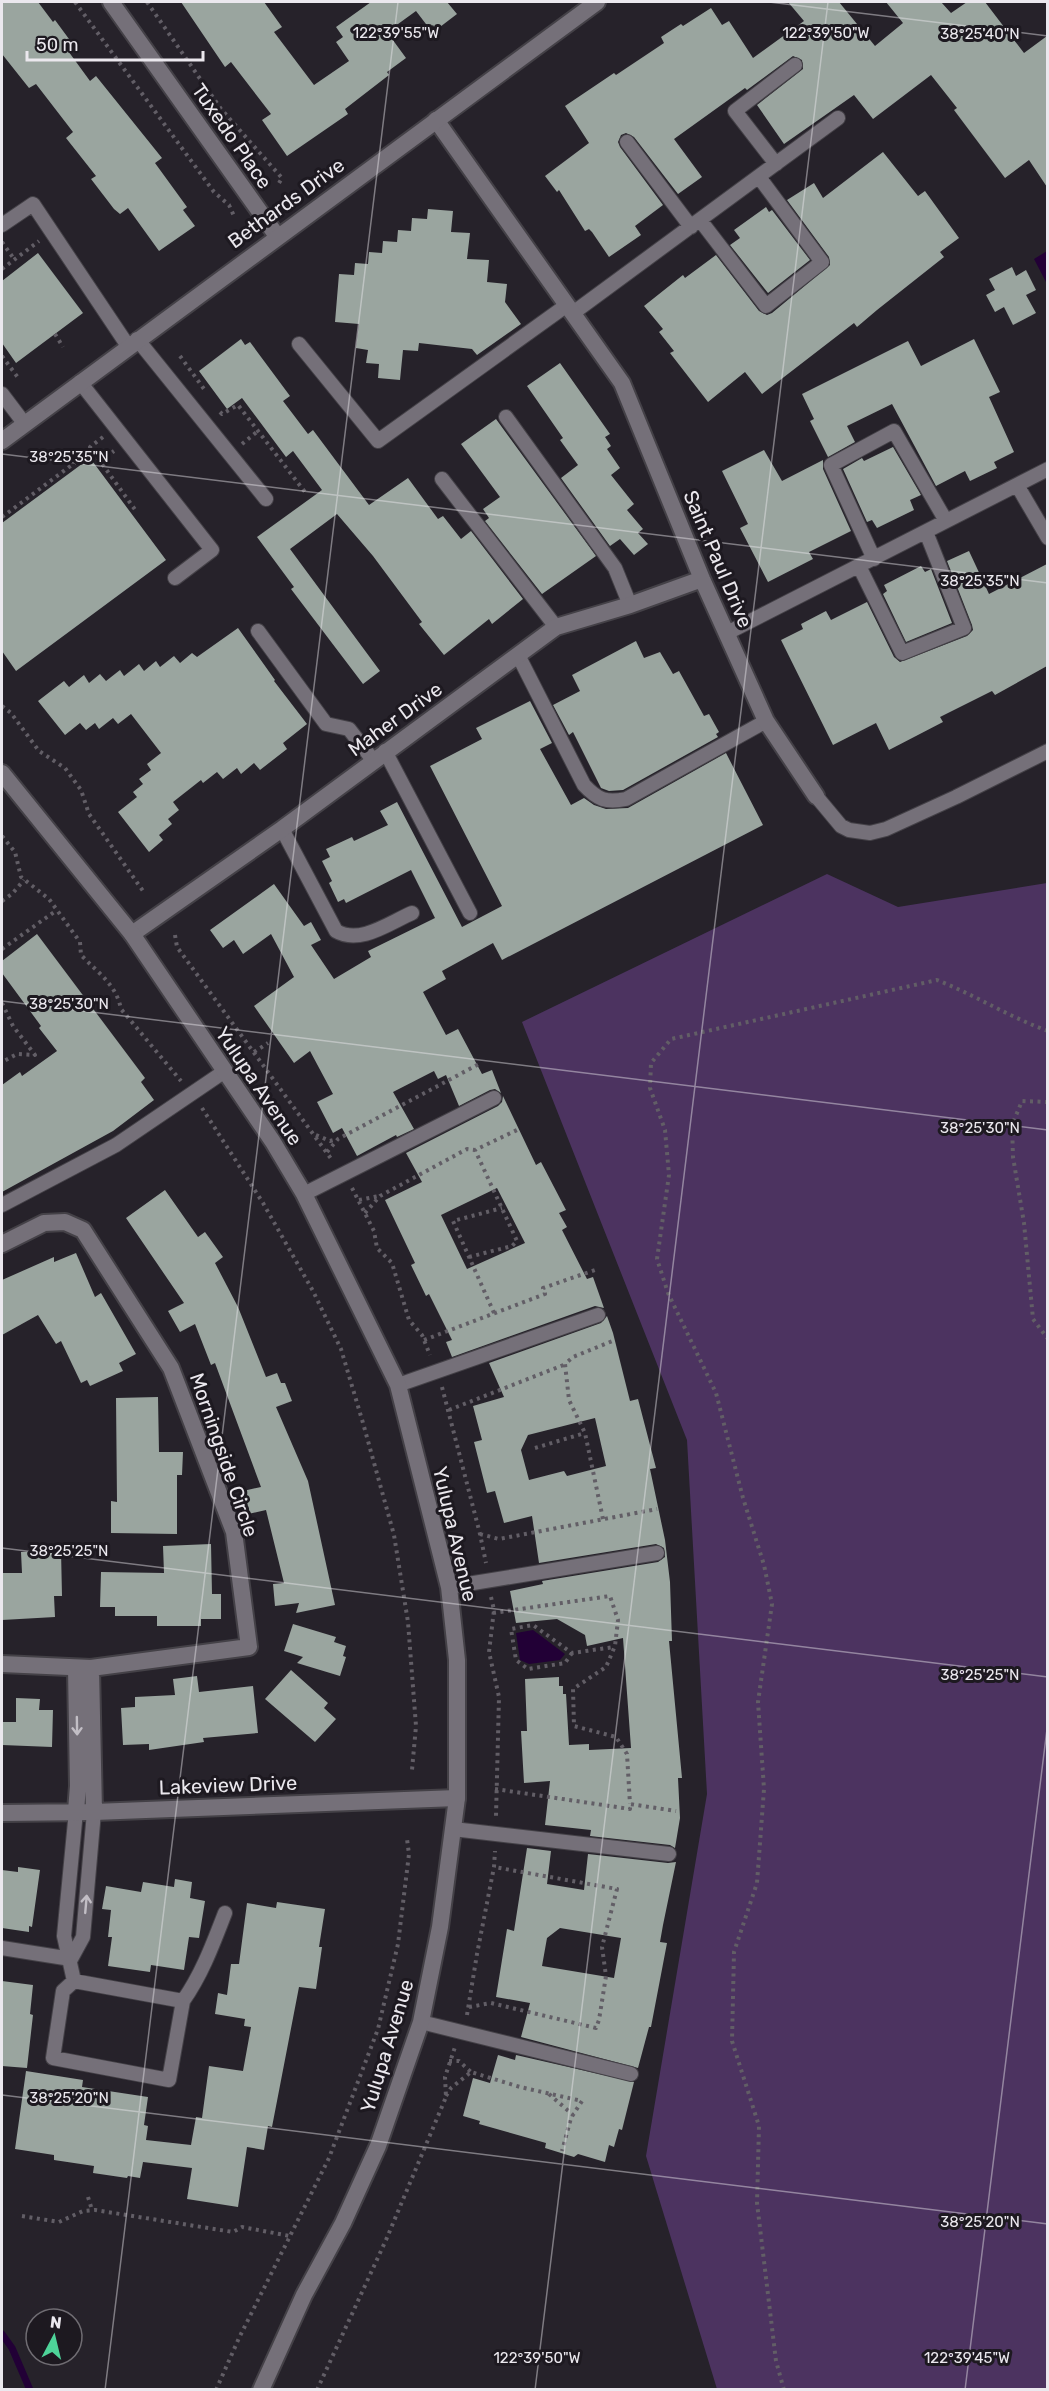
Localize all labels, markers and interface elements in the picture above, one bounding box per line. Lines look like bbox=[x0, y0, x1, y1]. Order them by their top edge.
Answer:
scale bar bbox=[27, 24, 202, 62]
text: 122°39'55"W bbox=[353, 24, 439, 42]
text: 122°39'50"W bbox=[782, 24, 870, 42]
text: 38°25'40"N bbox=[940, 25, 1020, 43]
text: 50 m bbox=[36, 34, 79, 56]
street label: Tuxedo Place bbox=[187, 79, 277, 193]
street label: Bethards Drive bbox=[223, 153, 349, 253]
text: 38°25'35"N bbox=[29, 448, 109, 466]
street label: Saint Paul Drive bbox=[678, 487, 758, 631]
text: 38°25'35"N bbox=[940, 572, 1020, 590]
street label: Maher Drive bbox=[343, 677, 447, 761]
text: 38°25'30"N bbox=[29, 995, 109, 1013]
street label: Yulupa Avenue bbox=[210, 1022, 308, 1150]
text: 38°25'30"N bbox=[940, 1119, 1020, 1137]
street label: Morningside Circle bbox=[185, 1370, 263, 1540]
street label: Yulupa Avenue bbox=[428, 1464, 482, 1604]
text: 38°25'25"N bbox=[29, 1542, 109, 1560]
text: 38°25'25"N bbox=[940, 1666, 1020, 1684]
one-way arrow bbox=[71, 1716, 83, 1736]
street label: Lakeview Drive bbox=[158, 1771, 298, 1799]
one-way arrow bbox=[81, 1894, 92, 1914]
street label: Yulupa Avenue bbox=[355, 1977, 419, 2115]
text: 38°25'20"N bbox=[29, 2089, 109, 2107]
text: 38°25'20"N bbox=[940, 2213, 1020, 2231]
north arrow bbox=[24, 2307, 84, 2367]
text: N bbox=[49, 2312, 63, 2333]
text: 122°39'50"W bbox=[493, 2349, 581, 2367]
text: 122°39'45"W bbox=[924, 2349, 1010, 2367]

